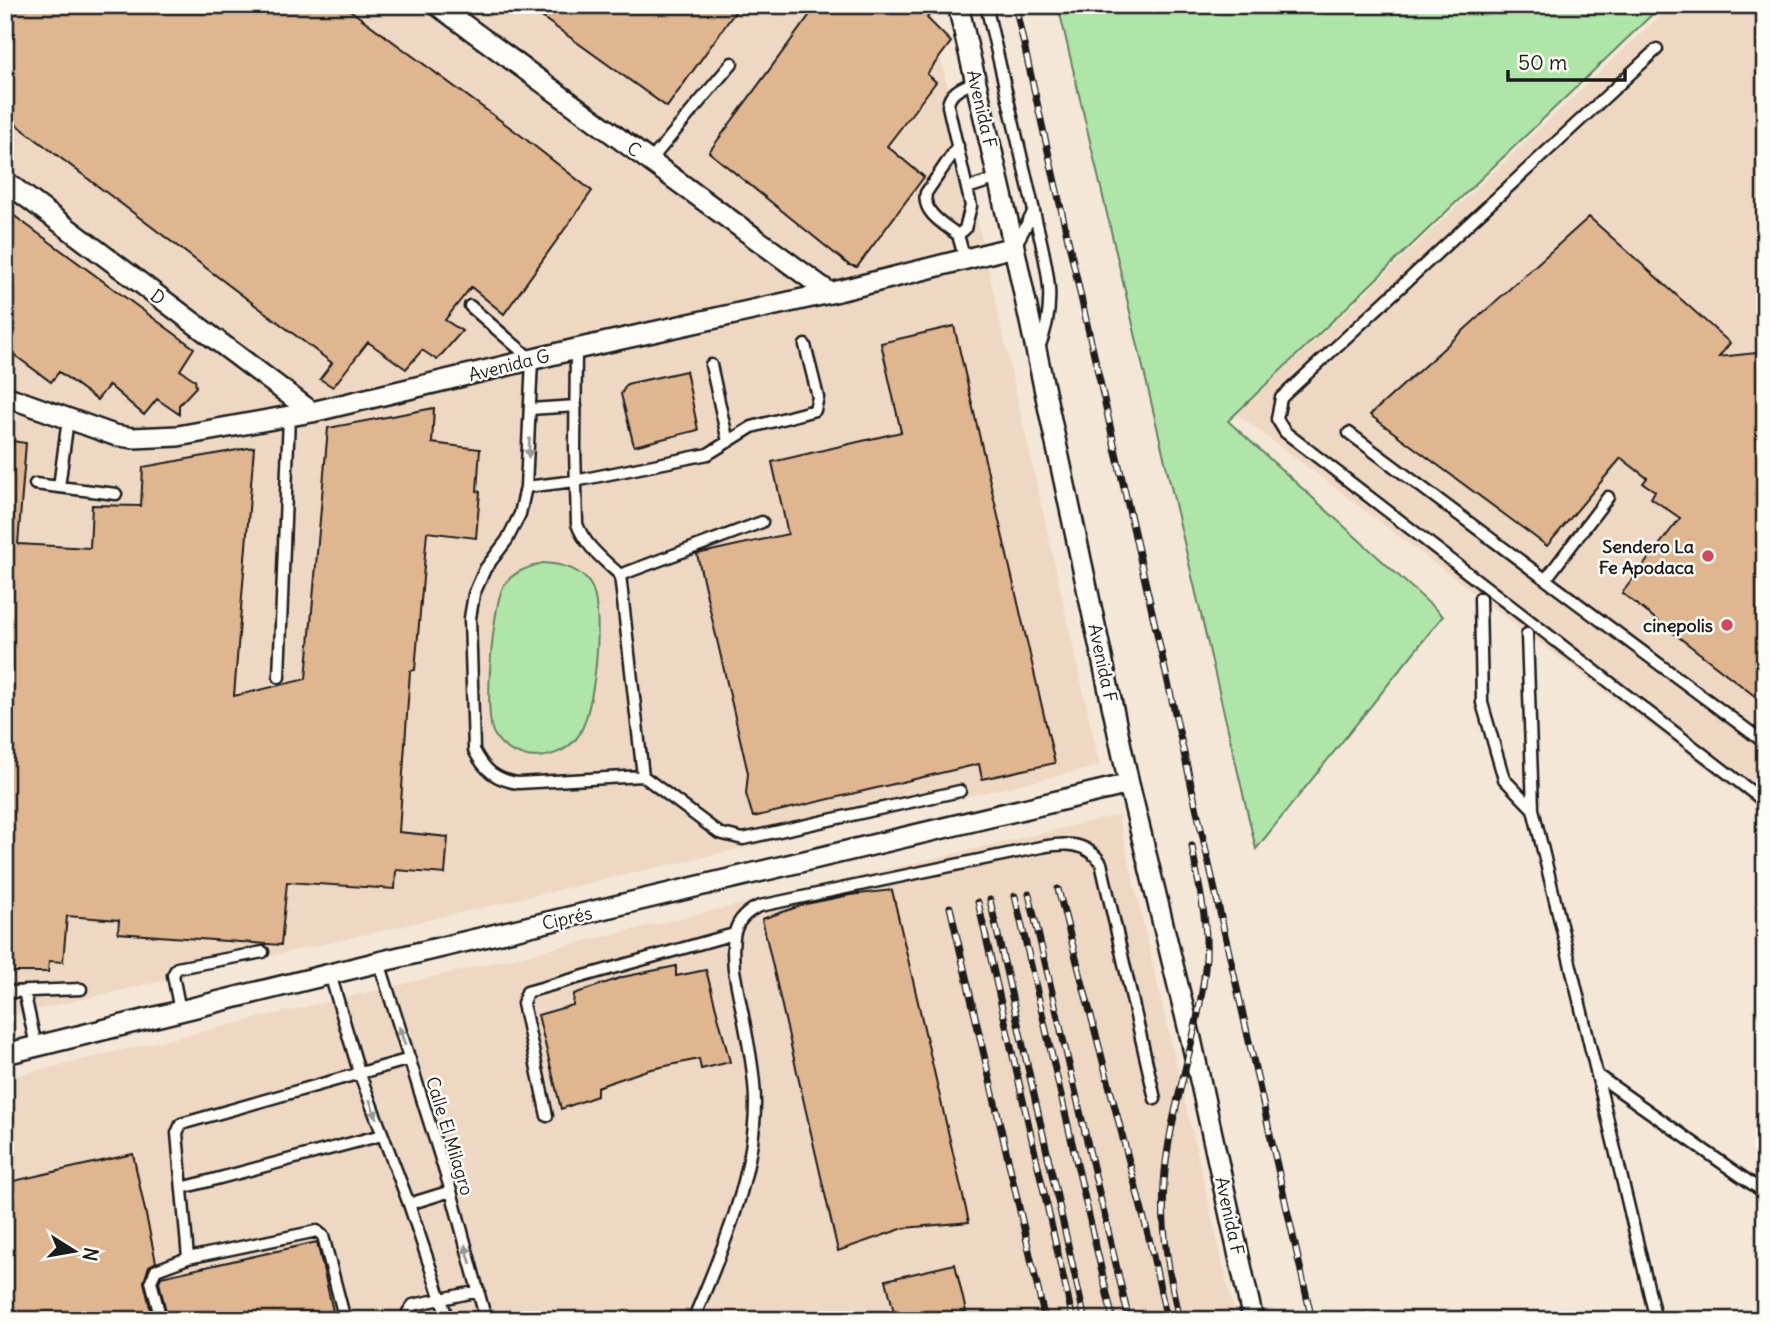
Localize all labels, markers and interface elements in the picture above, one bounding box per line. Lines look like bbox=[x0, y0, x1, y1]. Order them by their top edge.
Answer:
scale bar bbox=[1508, 38, 1625, 82]
text: 50 m bbox=[1518, 49, 1567, 76]
street label: Avenida F bbox=[962, 68, 1002, 150]
street label: C bbox=[622, 136, 646, 162]
street label: D bbox=[146, 284, 170, 310]
street label: Avenida G bbox=[466, 344, 552, 386]
one-way arrow bbox=[523, 437, 534, 459]
place label: Sendero La Fe Apodaca bbox=[1599, 535, 1694, 579]
marker: Sendero La Fe Apodaca bbox=[1700, 548, 1716, 564]
place label: cinepolis bbox=[1643, 614, 1713, 637]
marker: cinepolis bbox=[1719, 617, 1735, 633]
street label: Avenida F bbox=[1083, 622, 1123, 704]
street label: Ciprés bbox=[540, 901, 594, 935]
one-way arrow bbox=[397, 1025, 407, 1046]
street label: Calle El Milagro bbox=[421, 1074, 479, 1198]
one-way arrow bbox=[367, 1099, 378, 1120]
street label: Avenida F bbox=[1210, 1175, 1250, 1257]
north arrow bbox=[38, 1216, 108, 1286]
one-way arrow bbox=[463, 1243, 473, 1264]
text: N bbox=[78, 1246, 104, 1263]

